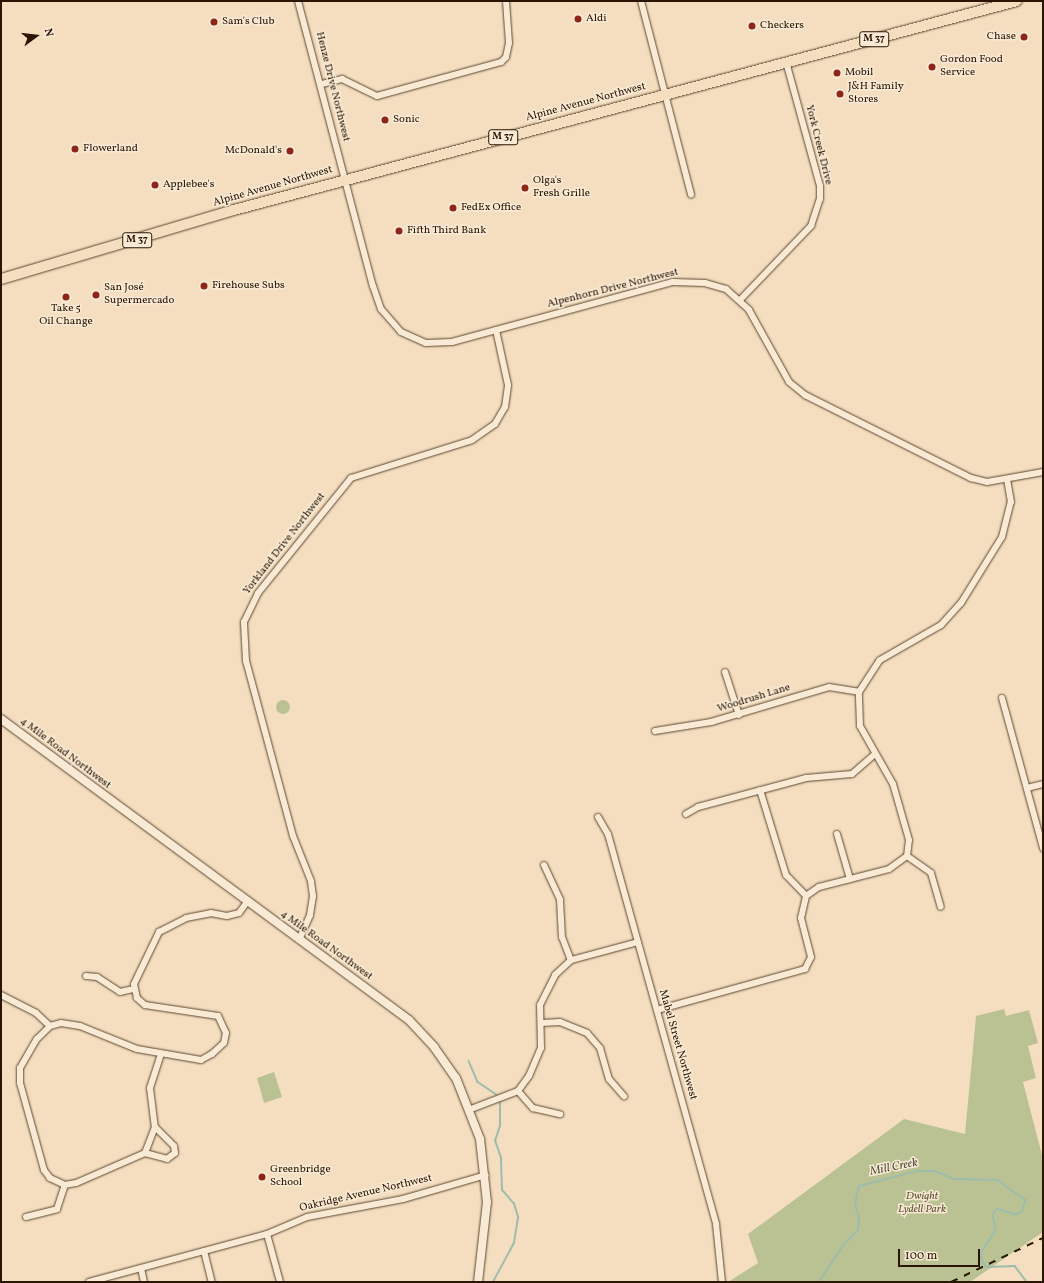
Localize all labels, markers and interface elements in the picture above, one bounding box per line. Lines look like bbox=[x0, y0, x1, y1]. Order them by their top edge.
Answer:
place label: Aldi bbox=[586, 12, 607, 26]
marker: Aldi bbox=[573, 14, 583, 24]
place label: Sam's Club bbox=[222, 15, 275, 29]
north arrow bbox=[16, 16, 56, 56]
marker: Sam's Club bbox=[209, 17, 219, 27]
place label: Checkers bbox=[760, 19, 804, 33]
marker: Checkers bbox=[747, 21, 757, 31]
text: N bbox=[40, 27, 56, 39]
place label: Chase bbox=[987, 30, 1016, 44]
street label: Henze Drive Northwest bbox=[312, 31, 352, 143]
road number: M 37 bbox=[859, 31, 889, 47]
marker: Chase bbox=[1019, 32, 1029, 42]
place label: Gordon Food Service bbox=[940, 54, 1003, 80]
marker: Gordon Food Service bbox=[927, 62, 937, 72]
place label: Mobil bbox=[845, 66, 873, 80]
marker: Mobil bbox=[832, 68, 842, 78]
street label: Alpine Avenue Northwest bbox=[525, 81, 647, 125]
place label: J&H Family Stores bbox=[848, 81, 904, 107]
marker: J&H Family Stores bbox=[835, 89, 845, 99]
street label: York Creek Drive bbox=[802, 104, 834, 186]
place label: Sonic bbox=[393, 113, 420, 127]
marker: Sonic bbox=[380, 115, 390, 125]
road number: M 37 bbox=[488, 129, 518, 145]
place label: Flowerland bbox=[83, 142, 138, 156]
marker: Flowerland bbox=[70, 144, 80, 154]
place label: McDonald's bbox=[225, 144, 282, 158]
marker: McDonald's bbox=[285, 146, 295, 156]
street label: Alpine Avenue Northwest bbox=[212, 164, 334, 210]
place label: Olga's Fresh Grille bbox=[533, 175, 590, 201]
place label: Applebee's bbox=[163, 178, 214, 192]
marker: Applebee's bbox=[150, 180, 160, 190]
marker: Olga's Fresh Grille bbox=[520, 183, 530, 193]
place label: FedEx Office bbox=[461, 201, 521, 215]
marker: FedEx Office bbox=[448, 203, 458, 213]
place label: Fifth Third Bank bbox=[407, 224, 486, 238]
marker: Fifth Third Bank bbox=[394, 226, 404, 236]
road number: M 37 bbox=[122, 232, 152, 248]
street label: Alpenhorn Drive Northwest bbox=[546, 266, 680, 312]
place label: Firehouse Subs bbox=[212, 279, 285, 293]
marker: Firehouse Subs bbox=[199, 281, 209, 291]
place label: San José Supermercado bbox=[104, 282, 174, 308]
marker: San José Supermercado bbox=[91, 290, 101, 300]
marker: Take 5 Oil Change bbox=[61, 292, 71, 302]
place label: Take 5 Oil Change bbox=[39, 303, 93, 329]
street label: Yorkland Drive Northwest bbox=[241, 490, 329, 598]
street label: Woodrush Lane bbox=[716, 682, 792, 716]
street label: 4 Mile Road Northwest bbox=[17, 715, 113, 793]
street label: 4 Mile Road Northwest bbox=[277, 908, 375, 984]
street label: Mabel Street Northwest bbox=[655, 988, 699, 1102]
water label: Mill Creek bbox=[869, 1156, 919, 1180]
place label: Greenbridge School bbox=[270, 1164, 331, 1190]
marker: Greenbridge School bbox=[257, 1172, 267, 1182]
street label: Oakridge Avenue Northwest bbox=[298, 1172, 434, 1216]
park label: Dwight Lydell Park bbox=[898, 1191, 946, 1217]
scale bar bbox=[900, 1241, 982, 1267]
text: 100 m bbox=[905, 1248, 937, 1264]

